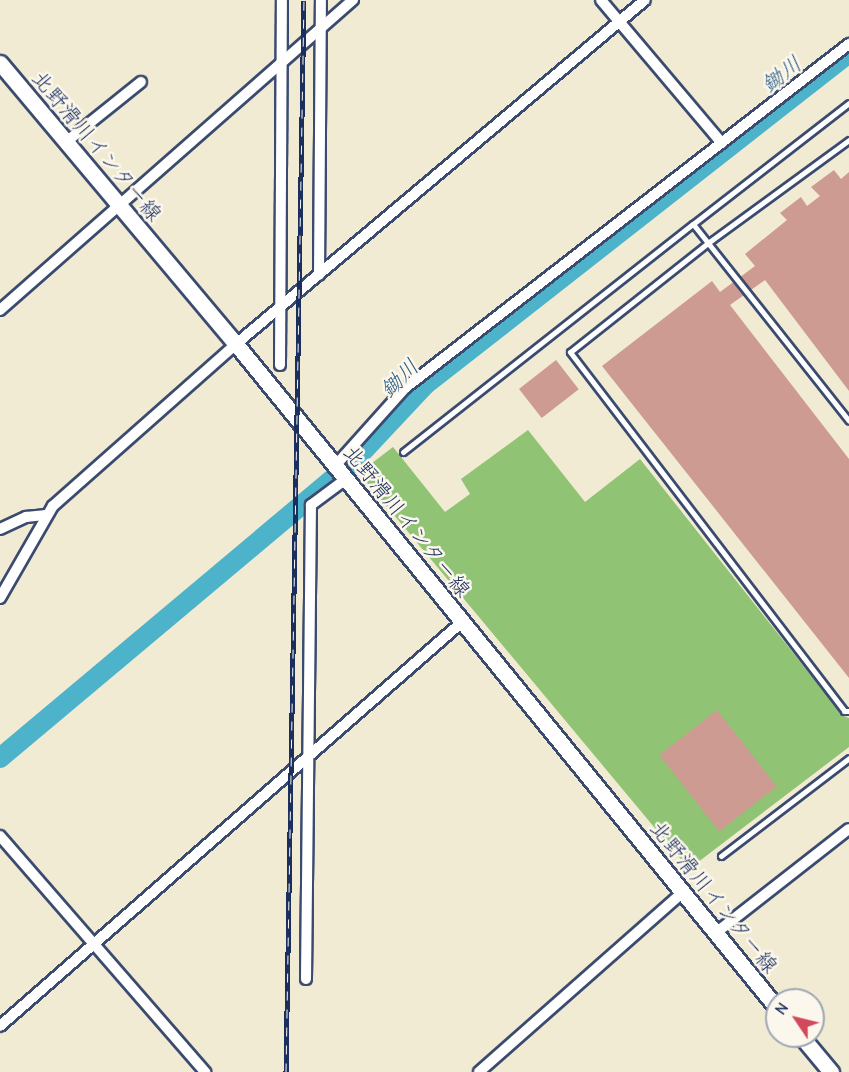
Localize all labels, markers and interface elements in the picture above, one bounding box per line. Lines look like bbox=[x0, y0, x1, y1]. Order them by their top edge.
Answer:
water label: 鋤川 bbox=[757, 51, 807, 99]
street label: 北野滑川インター線 bbox=[27, 66, 167, 226]
water label: 鋤川 bbox=[375, 354, 425, 404]
street label: 北野滑川インター線 bbox=[338, 440, 476, 602]
street label: 北野滑川インター線 bbox=[645, 816, 783, 978]
north arrow bbox=[765, 988, 825, 1048]
text: N bbox=[772, 999, 792, 1018]

